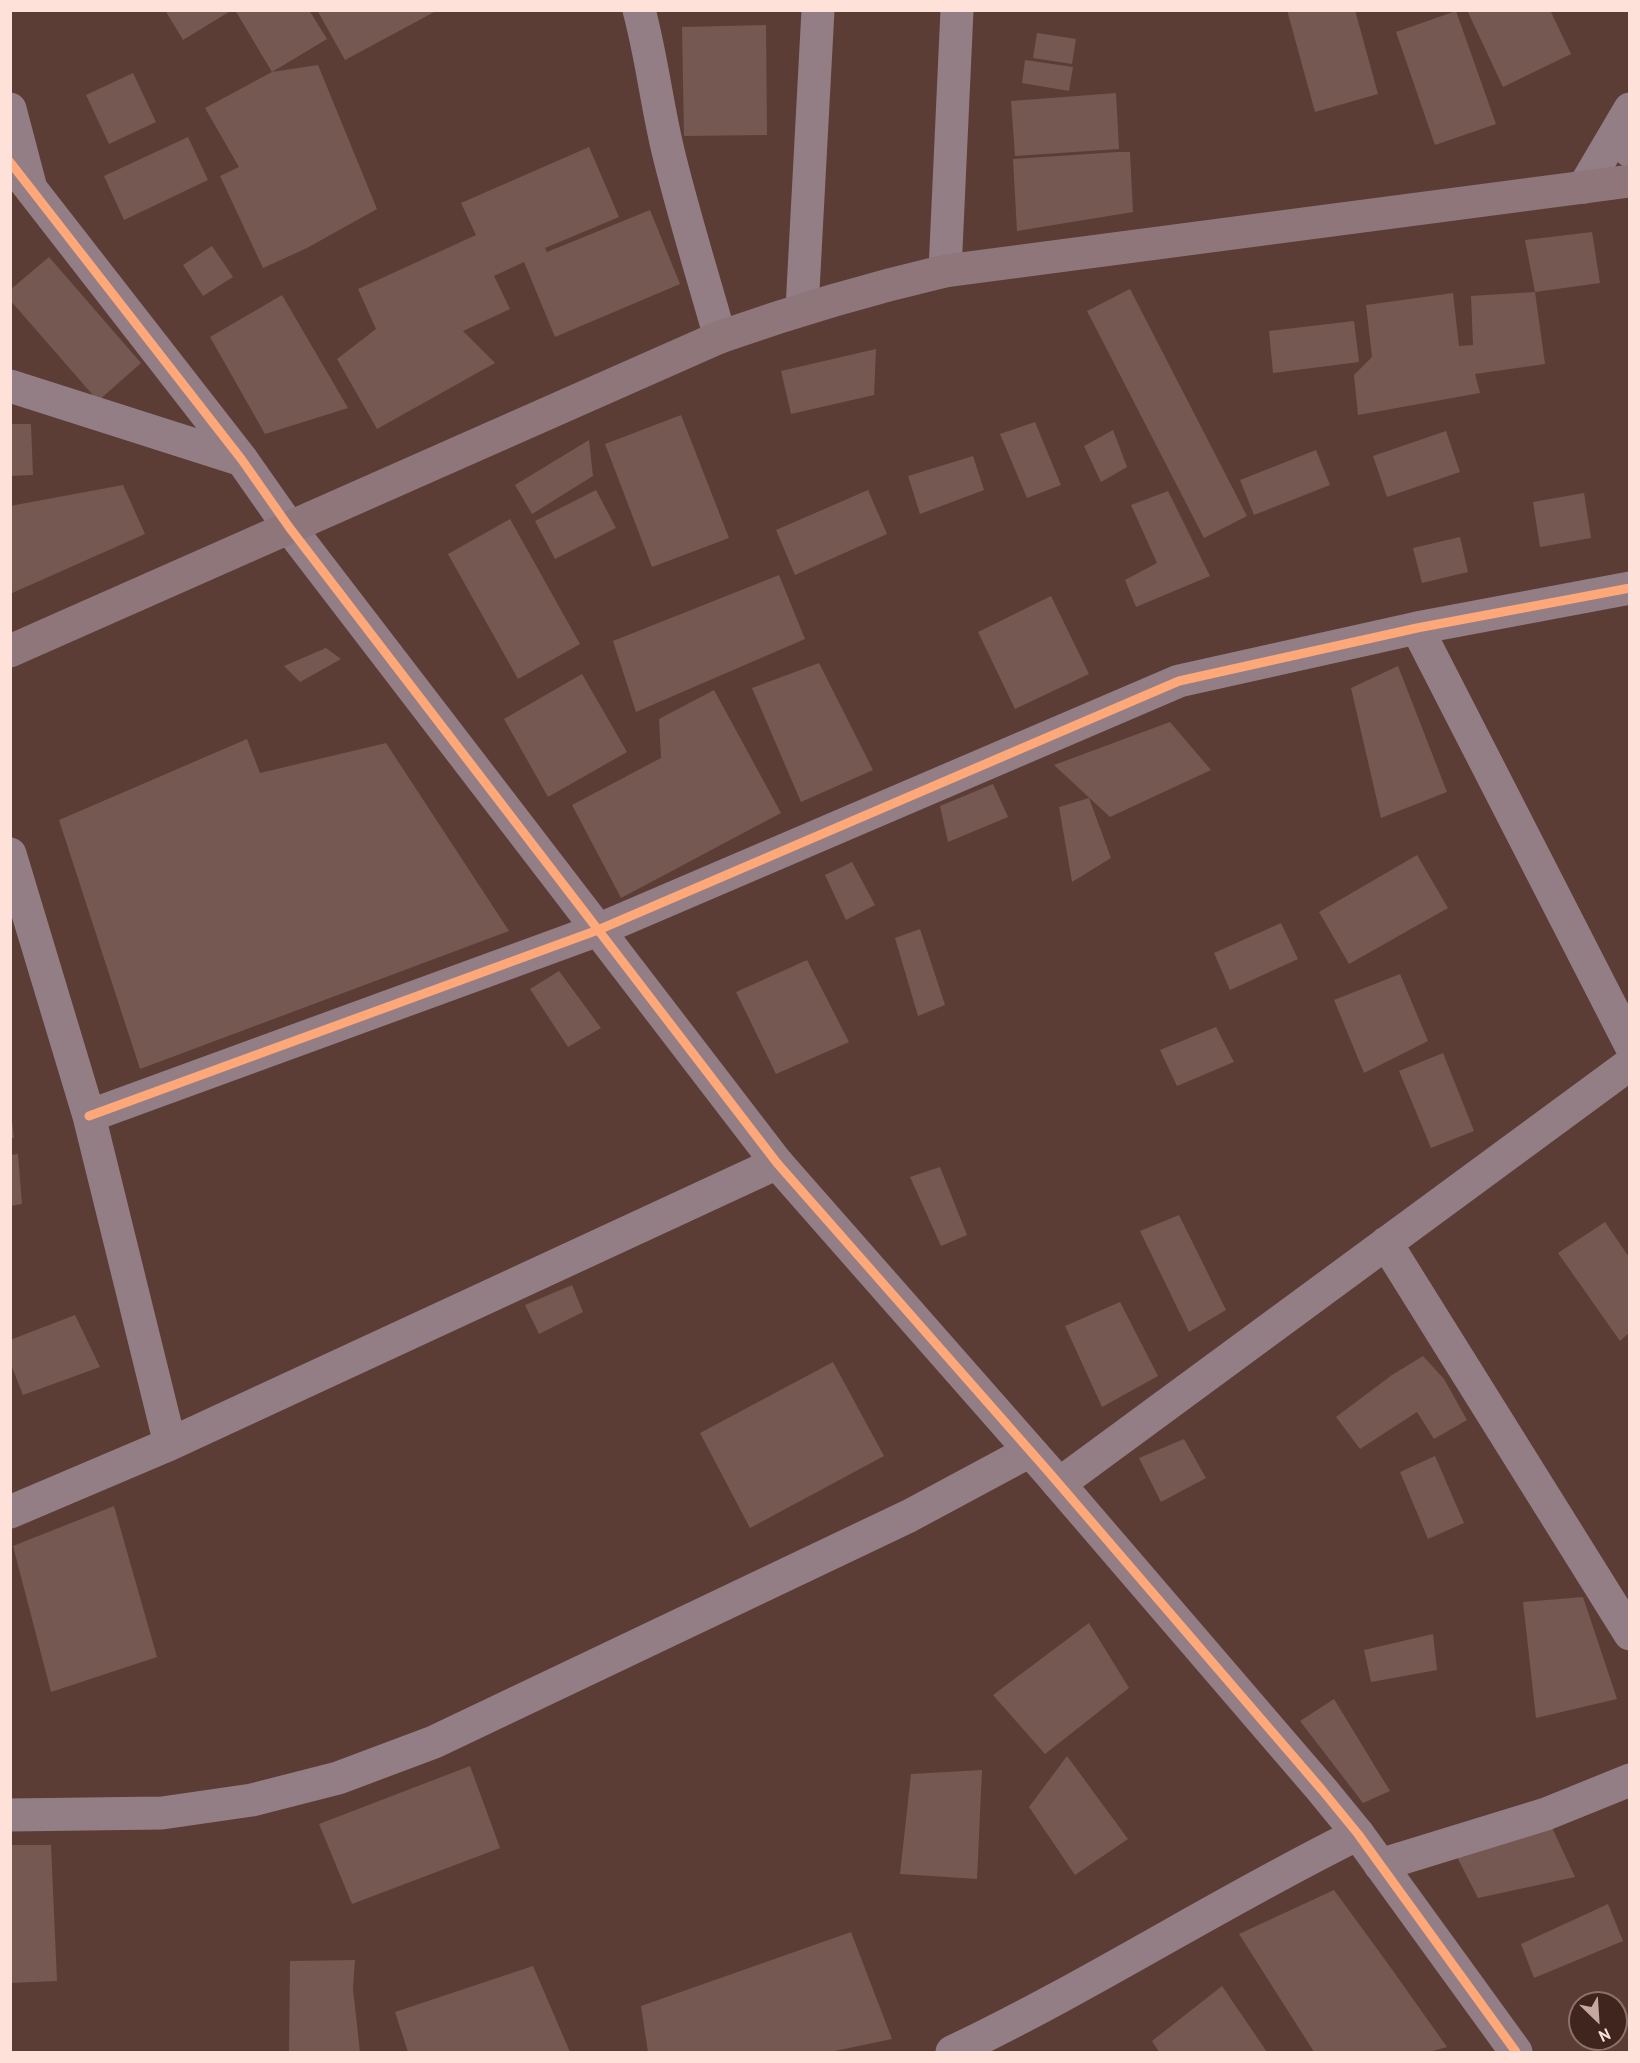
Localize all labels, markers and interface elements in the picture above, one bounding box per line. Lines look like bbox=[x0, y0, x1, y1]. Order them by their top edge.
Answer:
north arrow bbox=[1568, 1991, 1628, 2051]
text: N bbox=[1596, 2024, 1614, 2047]

